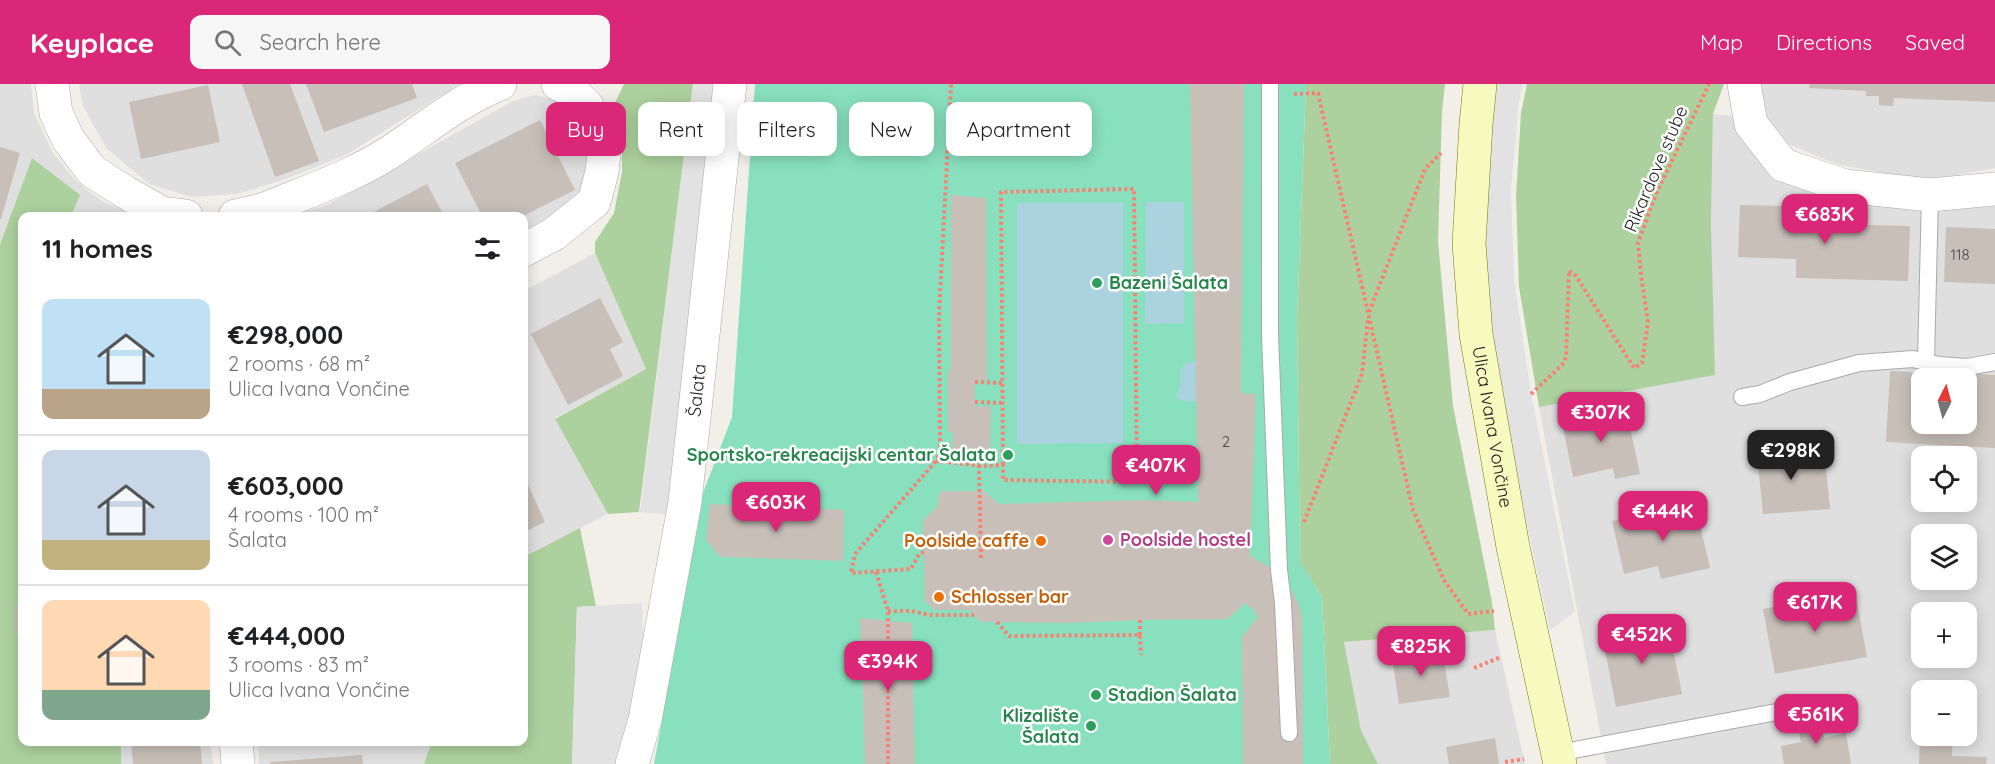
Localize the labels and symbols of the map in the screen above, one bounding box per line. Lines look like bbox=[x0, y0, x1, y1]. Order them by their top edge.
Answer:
street label: Rikardove stube bbox=[1619, 102, 1692, 235]
pin: €683K bbox=[1783, 194, 1867, 245]
house number: 118 bbox=[1950, 245, 1970, 264]
place label: Bazeni Šalata bbox=[1109, 271, 1228, 294]
marker: Bazeni Šalata bbox=[1090, 276, 1104, 290]
street label: Ulica Ivana Vončine bbox=[1467, 344, 1518, 510]
street label: Šalata bbox=[682, 362, 711, 418]
north arrow bbox=[1911, 368, 1977, 434]
pin: €307K bbox=[1559, 392, 1643, 443]
pin: €298K bbox=[1749, 430, 1833, 481]
house number: 2 bbox=[1222, 432, 1230, 451]
place label: Sportsko-rekreacijski centar Šalata bbox=[687, 443, 996, 466]
pin: €407K bbox=[1114, 445, 1198, 496]
marker: Sportsko-rekreacijski centar Šalata bbox=[1001, 448, 1015, 462]
pin: €603K bbox=[734, 482, 818, 533]
pin: €444K bbox=[1621, 491, 1705, 542]
place label: Poolside hostel bbox=[1120, 528, 1251, 551]
place label: Poolside caffe bbox=[904, 529, 1029, 552]
marker: Poolside hostel bbox=[1101, 533, 1115, 547]
marker: Poolside caffe bbox=[1034, 534, 1048, 548]
pin: €617K bbox=[1773, 582, 1857, 633]
place label: Schlosser bar bbox=[951, 585, 1069, 608]
marker: Schlosser bar bbox=[932, 590, 946, 604]
pin: €452K bbox=[1600, 614, 1684, 665]
pin: €825K bbox=[1379, 626, 1463, 677]
pin: €394K bbox=[846, 641, 930, 692]
place label: Stadion Šalata bbox=[1108, 683, 1237, 706]
marker: Stadion Šalata bbox=[1089, 688, 1103, 702]
pin: €561K bbox=[1774, 694, 1858, 745]
place label: Klizalište Šalata bbox=[1002, 704, 1079, 748]
marker: Klizalište Šalata bbox=[1084, 719, 1098, 733]

